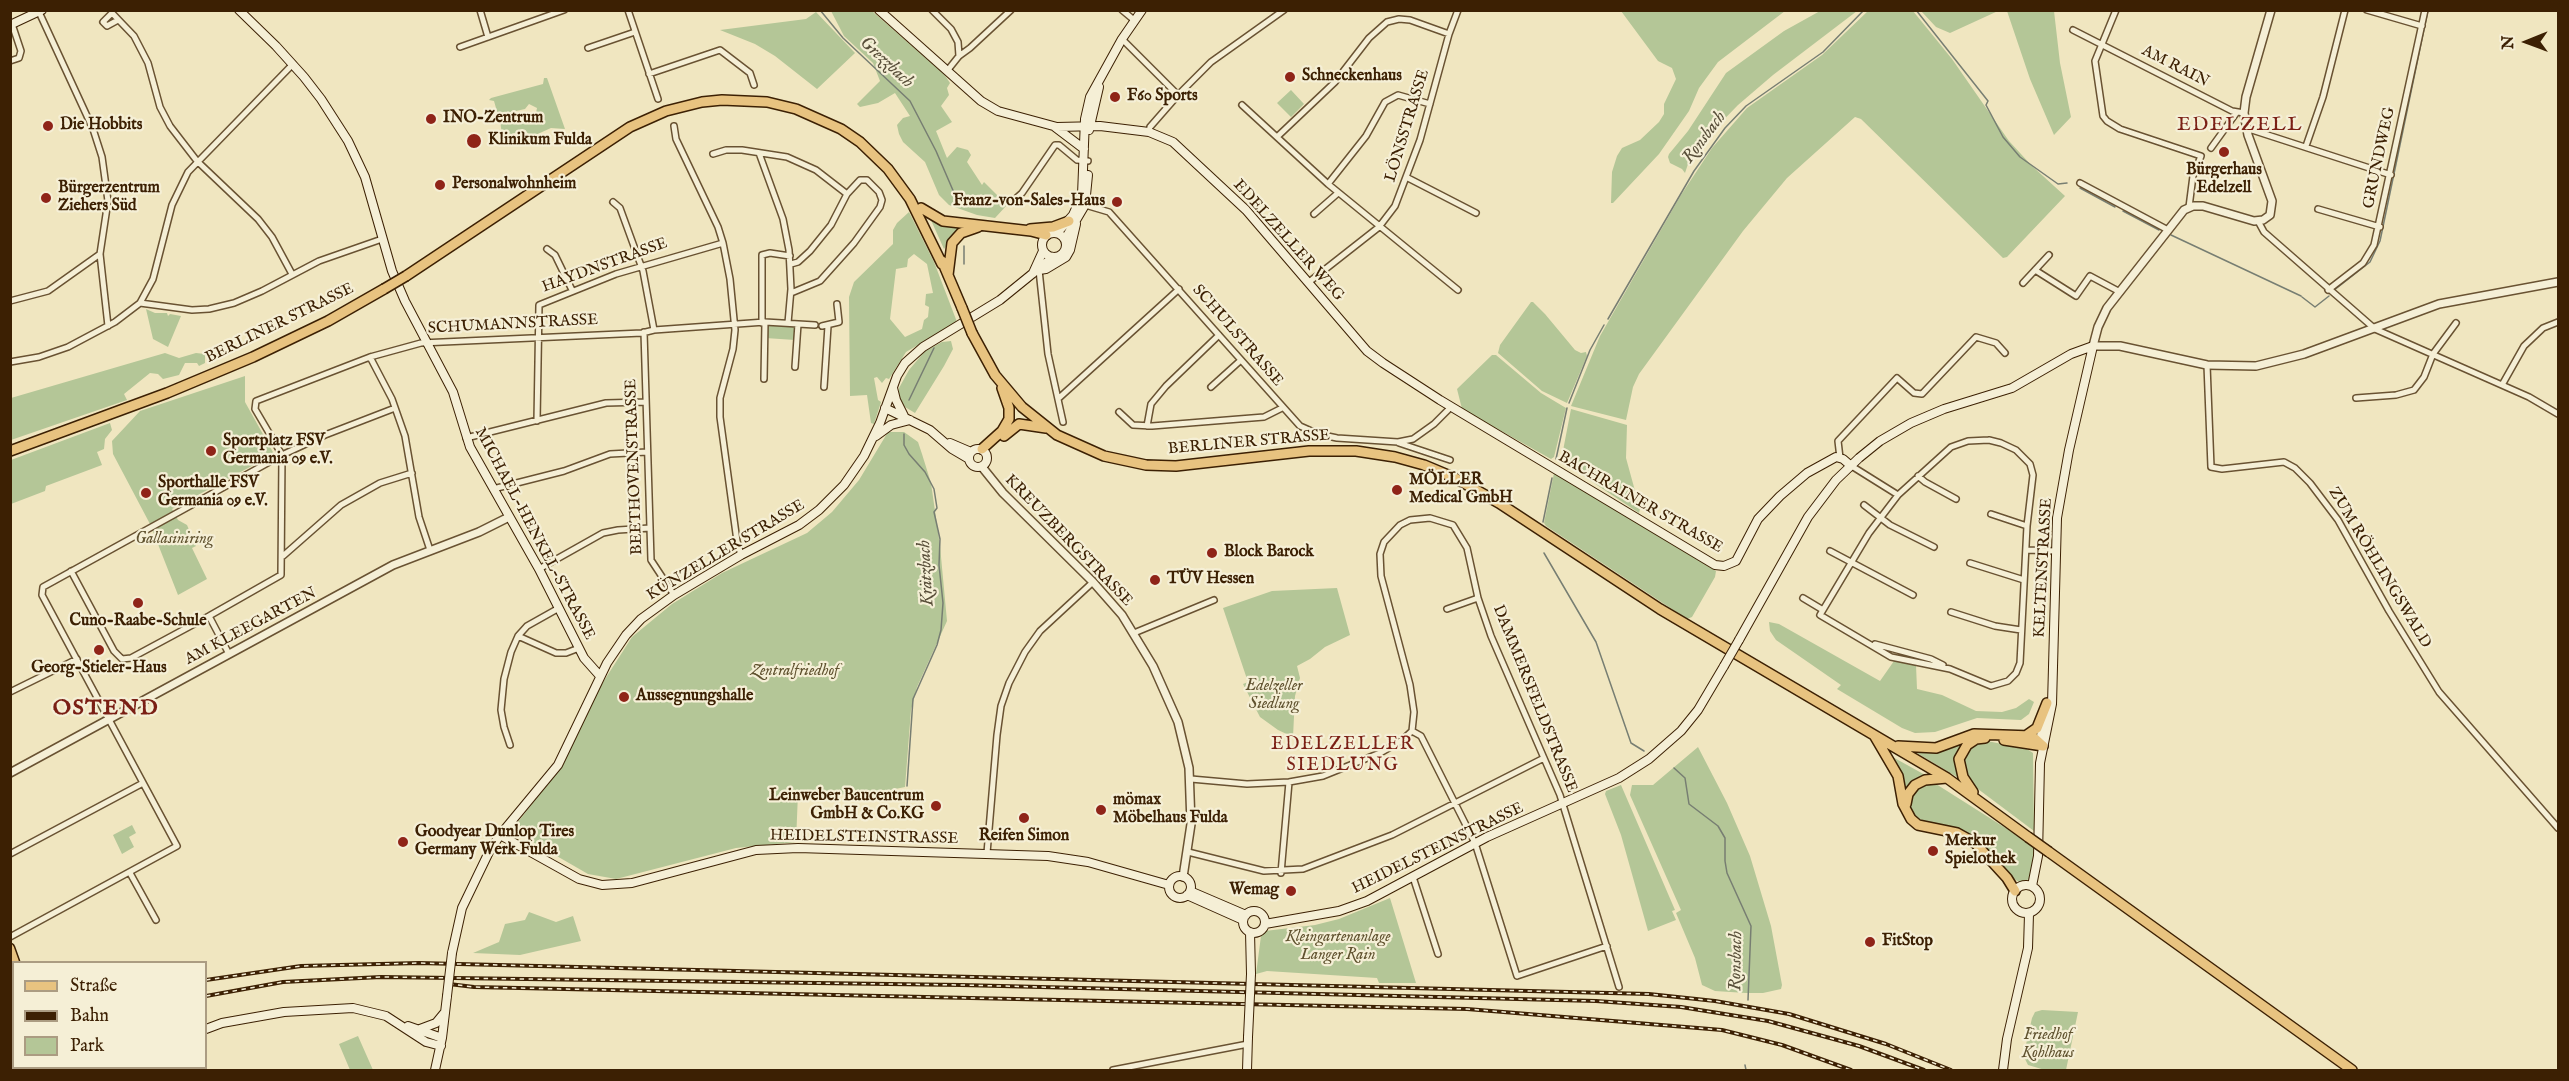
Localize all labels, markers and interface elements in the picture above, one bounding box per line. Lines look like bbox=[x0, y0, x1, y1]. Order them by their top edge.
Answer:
north arrow bbox=[2497, 12, 2557, 72]
water label: Grezzbach bbox=[854, 33, 918, 93]
text: N bbox=[2499, 35, 2519, 49]
street label: AM RAIN bbox=[2138, 42, 2212, 92]
place label: Schneckenhaus bbox=[1302, 67, 1402, 87]
street label: LÖNSSTRASSE bbox=[1382, 67, 1434, 185]
marker: Schneckenhaus bbox=[1283, 70, 1297, 84]
place label: F60 Sports bbox=[1127, 87, 1198, 107]
marker: F60 Sports bbox=[1108, 90, 1122, 104]
street label: GRUNDWEG bbox=[2360, 105, 2400, 211]
water label: Ronsbach bbox=[1678, 108, 1732, 168]
place label: INO-Zentrum bbox=[443, 109, 543, 129]
marker: INO-Zentrum bbox=[424, 112, 438, 126]
district label: EDELZELL bbox=[2177, 114, 2303, 138]
place label: Die Hobbits bbox=[60, 116, 142, 136]
marker: Die Hobbits bbox=[41, 119, 55, 133]
place label: Klinikum Fulda bbox=[488, 131, 592, 151]
marker: Klinikum Fulda bbox=[465, 132, 483, 150]
marker: Bürgerhaus Edelzell bbox=[2217, 145, 2231, 159]
place label: Bürgerhaus Edelzell bbox=[2186, 161, 2262, 199]
place label: Personalwohnheim bbox=[452, 175, 576, 195]
street label: EDELZELLER WEG bbox=[1228, 176, 1348, 306]
marker: Personalwohnheim bbox=[433, 178, 447, 192]
place label: Bürgerzentrum Ziehers Süd bbox=[58, 179, 160, 217]
marker: Bürgerzentrum Ziehers Süd bbox=[39, 191, 53, 205]
place label: Franz-von-Sales-Haus bbox=[953, 192, 1105, 212]
marker: Franz-von-Sales-Haus bbox=[1110, 195, 1124, 209]
street label: HAYDNSTRASSE bbox=[540, 234, 670, 298]
street label: BERLINER STRASSE bbox=[203, 280, 357, 368]
street label: SCHULSTRASSE bbox=[1188, 281, 1286, 391]
street label: SCHUMANNSTRASSE bbox=[427, 311, 599, 339]
street label: BEETHOVENSTRASSE bbox=[622, 378, 648, 556]
street label: MICHAEL-HENKEL-STRASSE bbox=[470, 424, 598, 644]
street label: BERLINER STRASSE bbox=[1167, 426, 1331, 460]
place label: Sportplatz FSV Germania 09 e.V. bbox=[223, 432, 333, 470]
marker: Sportplatz FSV Germania 09 e.V. bbox=[204, 444, 218, 458]
street label: BACHRAINER STRASSE bbox=[1554, 448, 1726, 558]
street label: KREUZBERGSTRASSE bbox=[1000, 471, 1136, 611]
place label: MÖLLER Medical GmbH bbox=[1409, 471, 1513, 509]
place label: Sporthalle FSV Germania 09 e.V. bbox=[158, 474, 268, 512]
marker: MÖLLER Medical GmbH bbox=[1390, 483, 1404, 497]
street label: ZUM RÖHLINGSWALD bbox=[2323, 484, 2435, 652]
marker: Sporthalle FSV Germania 09 e.V. bbox=[139, 486, 153, 500]
street label: KÜNZELLER STRASSE bbox=[644, 496, 808, 606]
street label: KELTENSTRASSE bbox=[2031, 498, 2057, 638]
park label: Gallasiniring bbox=[135, 530, 213, 550]
water label: Krätzbach bbox=[914, 539, 940, 607]
place label: Block Barock bbox=[1224, 543, 1314, 563]
marker: Block Barock bbox=[1205, 546, 1219, 560]
place label: TÜV Hessen bbox=[1167, 570, 1254, 590]
marker: TÜV Hessen bbox=[1148, 573, 1162, 587]
street label: AM KLEEGARTEN bbox=[182, 584, 320, 670]
marker: Cuno-Raabe-Schule bbox=[131, 596, 145, 610]
street label: DAMMERSFELDSTRASSE bbox=[1488, 602, 1580, 796]
place label: Cuno-Raabe-Schule bbox=[70, 612, 206, 632]
marker: Georg-Stieler-Haus bbox=[92, 643, 106, 657]
place label: Georg-Stieler-Haus bbox=[31, 659, 167, 679]
park label: Zentralfriedhof bbox=[751, 662, 839, 682]
park label: Edelzeller Siedlung bbox=[1246, 677, 1302, 715]
place label: Aussegnungshalle bbox=[636, 687, 753, 707]
marker: Aussegnungshalle bbox=[617, 690, 631, 704]
district label: OSTEND bbox=[53, 696, 159, 722]
district label: EDELZELLER SIEDLUNG bbox=[1271, 734, 1415, 777]
place label: Leinweber Baucentrum GmbH & Co.KG bbox=[769, 787, 924, 825]
place label: mömax Möbelhaus Fulda bbox=[1113, 791, 1228, 829]
marker: Leinweber Baucentrum GmbH & Co.KG bbox=[929, 799, 943, 813]
street label: HEIDELSTEINSTRASSE bbox=[1349, 799, 1527, 899]
marker: mömax Möbelhaus Fulda bbox=[1094, 803, 1108, 817]
marker: Reifen Simon bbox=[1017, 811, 1031, 825]
place label: Goodyear Dunlop Tires Germany Werk Fulda bbox=[415, 823, 574, 861]
street label: HEIDELSTEINSTRASSE bbox=[770, 827, 958, 849]
place label: Reifen Simon bbox=[979, 827, 1069, 847]
place label: Merkur Spielothek bbox=[1945, 832, 2016, 870]
marker: Goodyear Dunlop Tires Germany Werk Fulda bbox=[396, 835, 410, 849]
marker: Merkur Spielothek bbox=[1926, 844, 1940, 858]
place label: Wemag bbox=[1229, 881, 1279, 901]
marker: Wemag bbox=[1284, 884, 1298, 898]
park label: Kleingartenanlage Langer Rain bbox=[1285, 928, 1391, 966]
water label: Ronsbach bbox=[1726, 931, 1748, 991]
place label: FitStop bbox=[1882, 932, 1933, 952]
marker: FitStop bbox=[1863, 935, 1877, 949]
legend bbox=[12, 961, 207, 1069]
text: Straße bbox=[70, 975, 117, 998]
text: Bahn bbox=[70, 1005, 109, 1028]
park label: Friedhof Kohlhaus bbox=[2022, 1026, 2074, 1064]
text: Park bbox=[70, 1035, 104, 1058]

